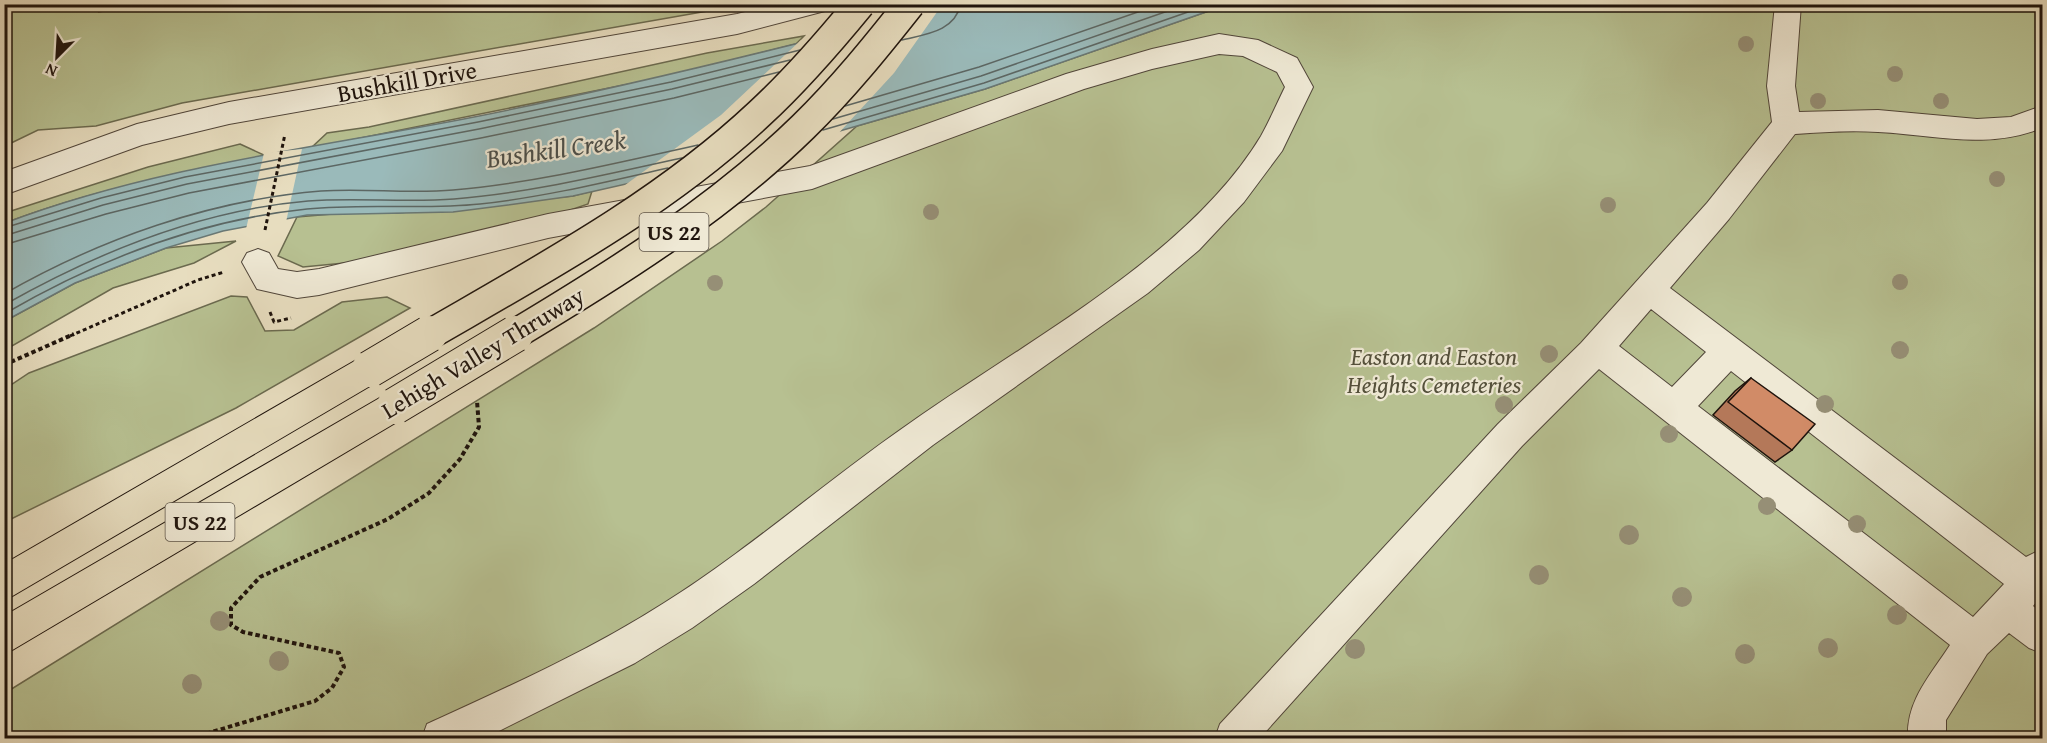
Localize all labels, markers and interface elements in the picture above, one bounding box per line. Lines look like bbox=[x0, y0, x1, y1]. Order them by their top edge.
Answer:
north arrow bbox=[27, 27, 87, 87]
street label: Bushkill Drive bbox=[334, 52, 479, 111]
text: N bbox=[41, 57, 61, 84]
water label: Bushkill Creek bbox=[483, 119, 628, 178]
road number: US 22 bbox=[640, 213, 708, 251]
street label: Lehigh Valley Thruway bbox=[375, 278, 591, 427]
park label: Easton and Easton Heights Cemeteries bbox=[1346, 339, 1521, 402]
road number: US 22 bbox=[166, 503, 234, 541]

